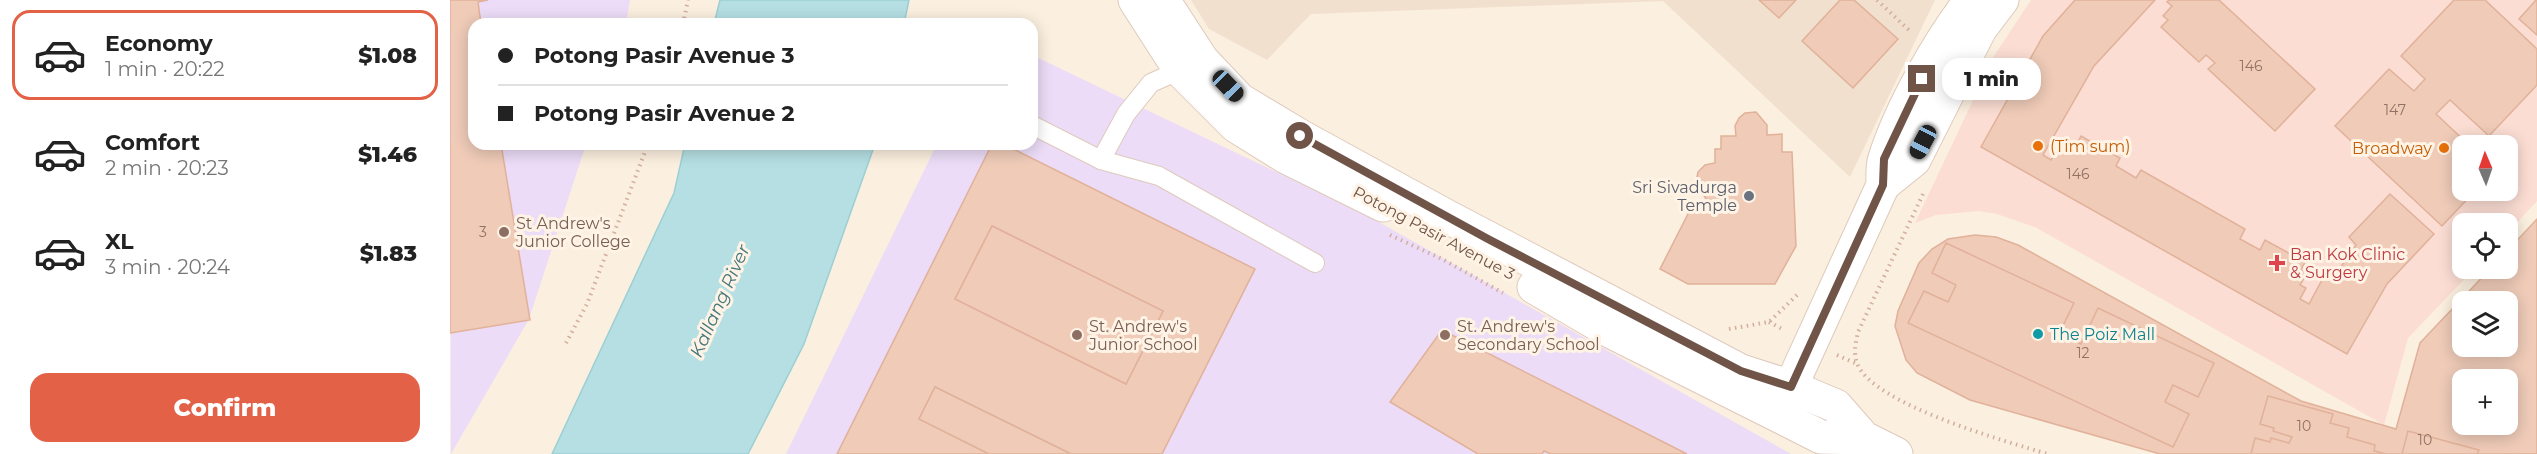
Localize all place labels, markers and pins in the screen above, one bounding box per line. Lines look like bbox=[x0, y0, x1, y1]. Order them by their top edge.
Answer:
place label: (Tim sum) bbox=[2050, 137, 2130, 156]
marker: (Tim sum) bbox=[2031, 139, 2045, 153]
place label: Broadway bbox=[2352, 139, 2432, 158]
marker: Broadway bbox=[2437, 141, 2451, 155]
place label: Sri Sivadurga Temple bbox=[1632, 178, 1737, 215]
marker: Sri Sivadurga Temple bbox=[1742, 189, 1756, 203]
place label: St Andrew's Junior College bbox=[515, 214, 630, 251]
marker: St Andrew's Junior College bbox=[497, 225, 511, 239]
place label: Ban Kok Clinic & Surgery bbox=[2290, 245, 2405, 282]
marker: Ban Kok Clinic & Surgery bbox=[2268, 254, 2286, 272]
place label: St. Andrew's Junior School bbox=[1088, 317, 1197, 354]
place label: St. Andrew's Secondary School bbox=[1457, 317, 1600, 354]
place label: The Poiz Mall bbox=[2050, 325, 2155, 344]
marker: The Poiz Mall bbox=[2031, 327, 2045, 341]
marker: St. Andrew's Junior School bbox=[1070, 328, 1084, 342]
marker: St. Andrew's Secondary School bbox=[1438, 328, 1452, 342]

